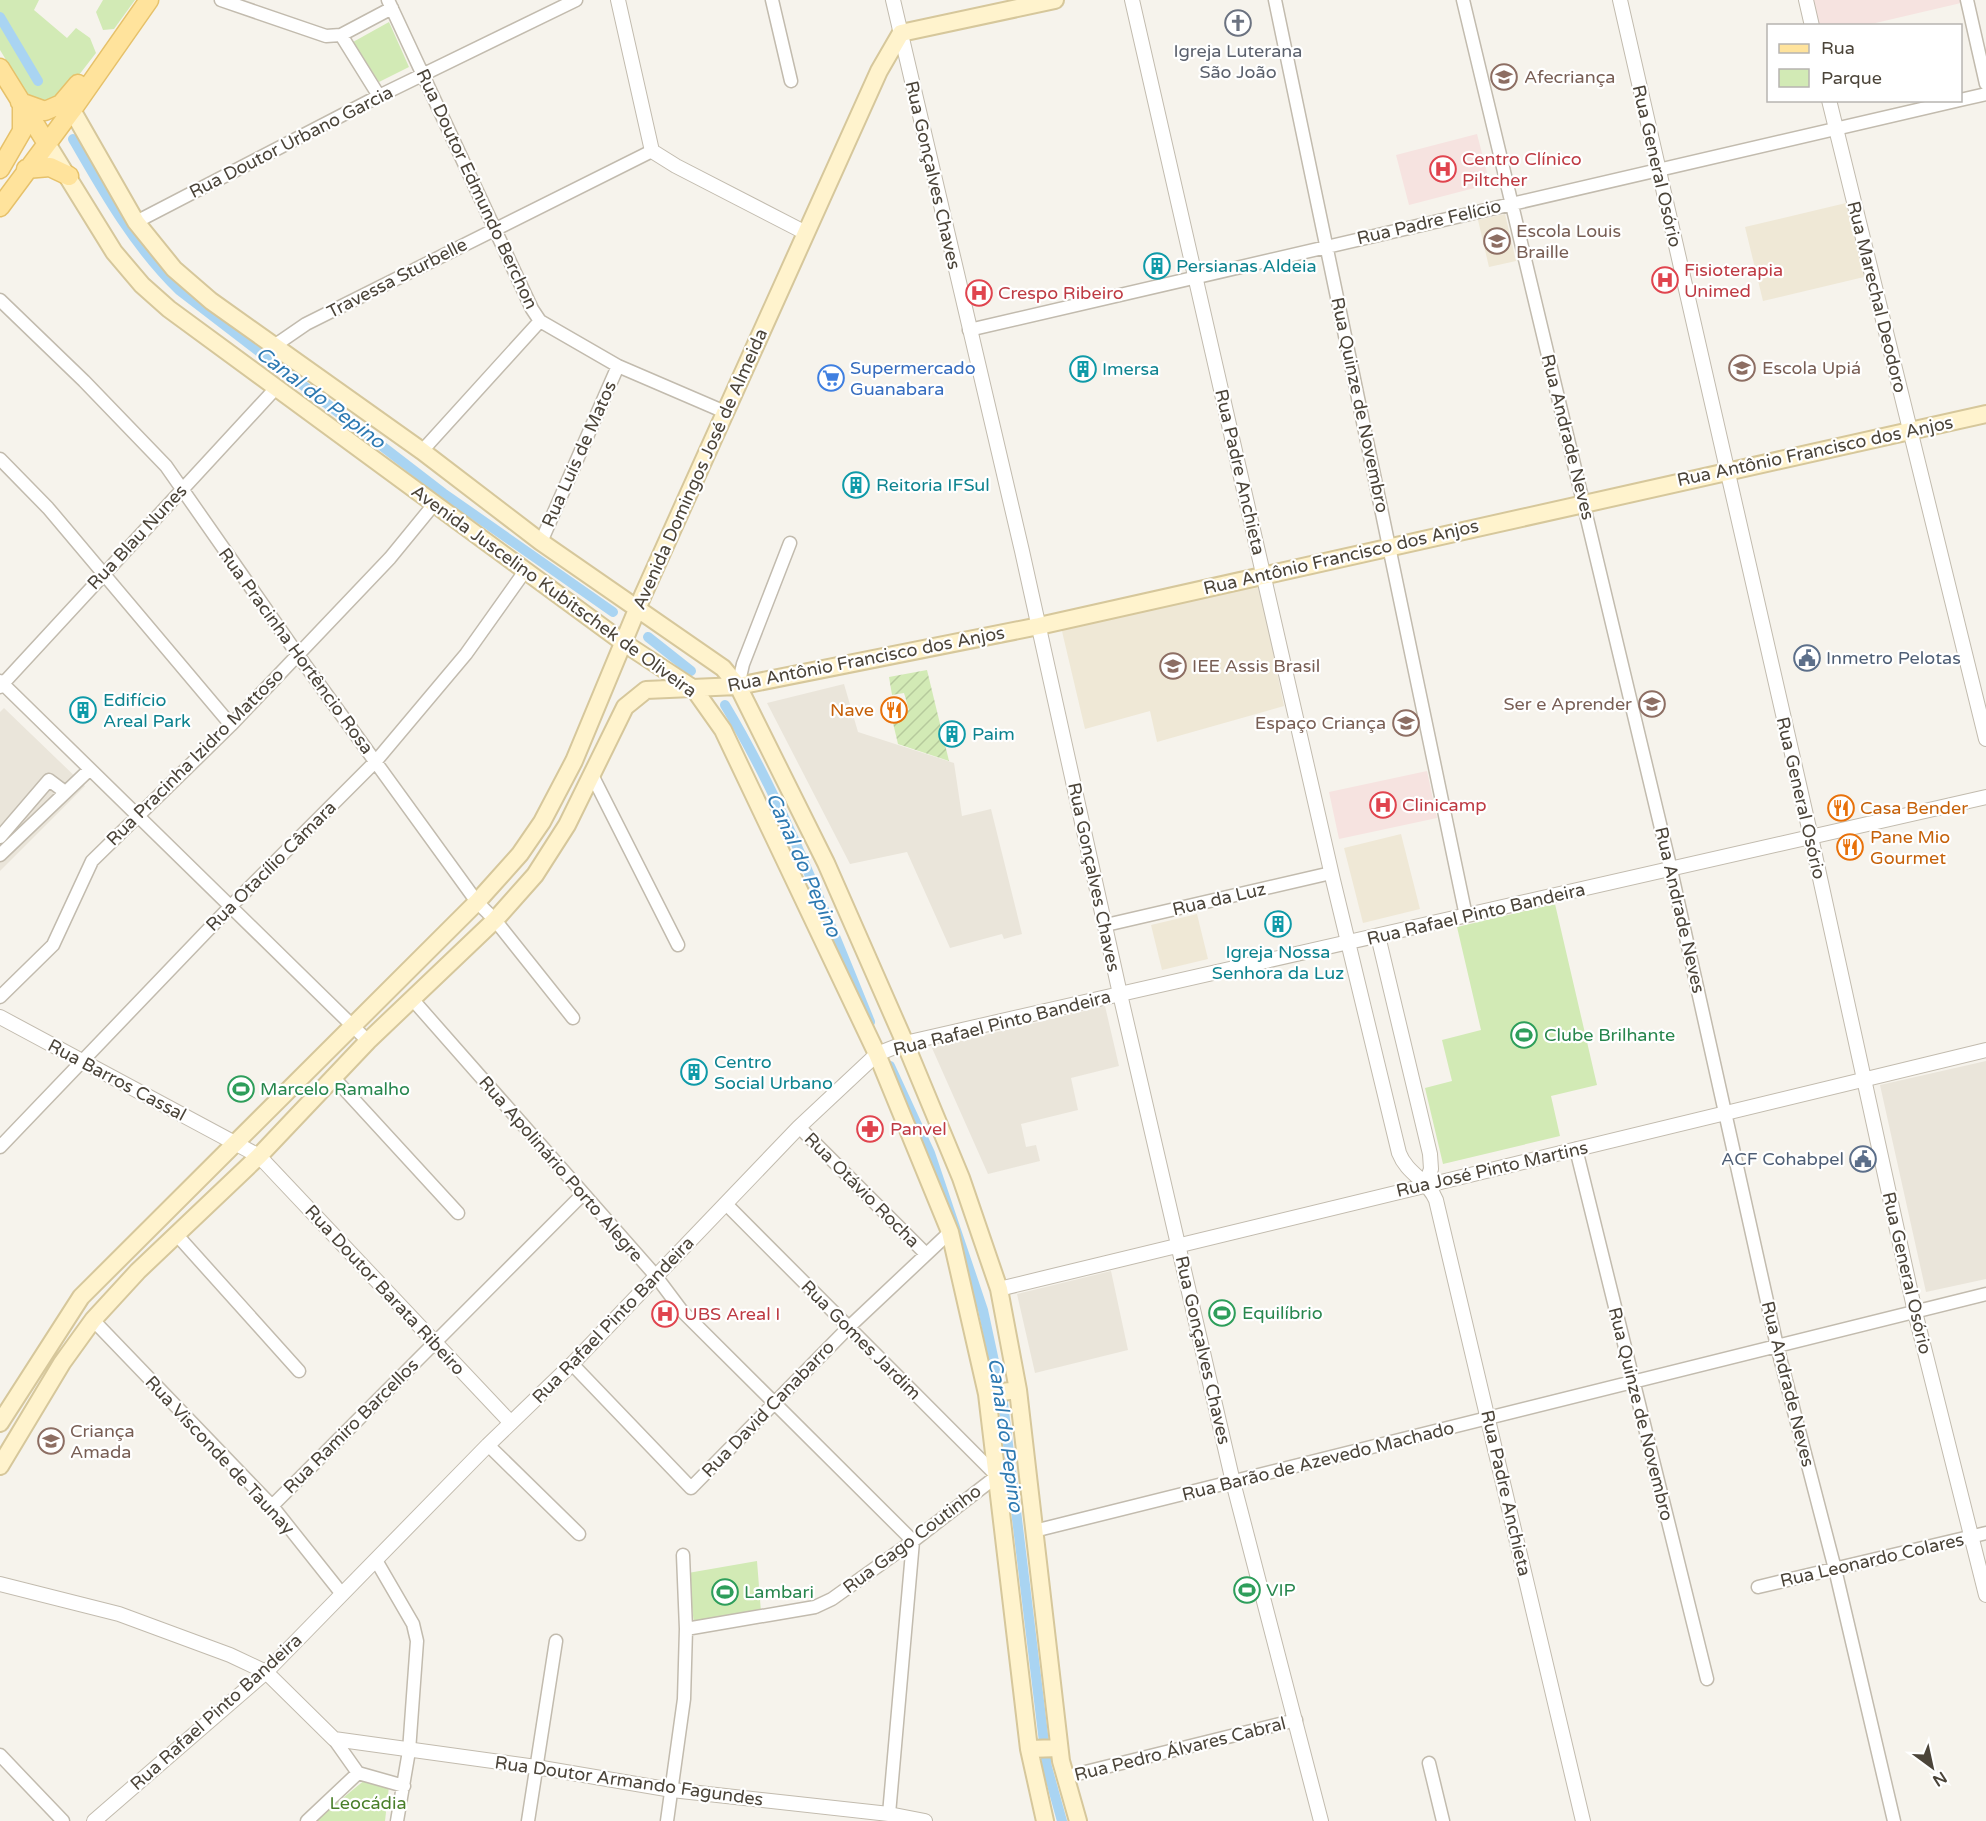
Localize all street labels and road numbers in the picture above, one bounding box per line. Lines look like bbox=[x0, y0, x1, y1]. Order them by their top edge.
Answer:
street label: Rua Doutor Edmundo Berchon bbox=[412, 65, 542, 313]
street label: Rua Gonçalves Chaves bbox=[901, 79, 965, 271]
street label: Rua Doutor Urbano Garcia bbox=[185, 81, 397, 203]
street label: Rua General Osório bbox=[1628, 83, 1686, 249]
street label: Rua Padre Felício bbox=[1355, 195, 1503, 249]
street label: Rua Marechal Deodoro bbox=[1843, 199, 1912, 395]
street label: Travessa Sturbelle bbox=[323, 233, 471, 323]
street label: Rua Quinze de Novembro bbox=[1326, 295, 1394, 515]
street label: Avenida Domingos José de Almeida bbox=[628, 325, 772, 613]
street label: Rua Andrade Neves bbox=[1537, 352, 1599, 522]
street label: Rua Luís de Matos bbox=[537, 378, 621, 530]
street label: Rua Padre Anchieta bbox=[1210, 387, 1270, 557]
street label: Rua Antônio Francisco dos Anjos bbox=[1675, 411, 1955, 491]
street label: Rua Blau Nunes bbox=[83, 480, 191, 594]
street label: Avenida Juscelino Kubitschek de Oliveira bbox=[407, 480, 701, 702]
street label: Rua Antônio Francisco dos Anjos bbox=[1201, 515, 1481, 599]
street label: Rua Pracinha Hortêncio Rosa bbox=[214, 544, 378, 758]
street label: Rua Antônio Francisco dos Anjos bbox=[726, 621, 1006, 697]
street label: Rua Pracinha Izidro Mattoso bbox=[102, 664, 288, 850]
street label: Rua General Osório bbox=[1772, 715, 1830, 881]
street label: Rua Gonçalves Chaves bbox=[1063, 780, 1125, 974]
street label: Rua Otacílio Câmara bbox=[201, 796, 341, 936]
street label: Rua Andrade Neves bbox=[1650, 825, 1710, 995]
street label: Rua da Luz bbox=[1170, 878, 1268, 920]
street label: Rua Rafael Pinto Bandeira bbox=[1365, 878, 1587, 950]
street label: Rua Rafael Pinto Bandeira bbox=[891, 985, 1113, 1061]
street label: Rua Barros Cassal bbox=[44, 1034, 190, 1126]
street label: Rua Apolinário Porto Alegre bbox=[474, 1071, 648, 1267]
street label: Rua Otávio Rocha bbox=[800, 1128, 924, 1252]
street label: Rua José Pinto Martins bbox=[1394, 1136, 1590, 1202]
street label: Rua General Osório bbox=[1878, 1190, 1936, 1356]
street label: Rua Doutor Barata Ribeiro bbox=[300, 1200, 470, 1380]
street label: Rua Rafael Pinto Bandeira bbox=[527, 1232, 699, 1408]
street label: Rua Gonçalves Chaves bbox=[1171, 1254, 1235, 1446]
street label: Rua Gomes Jardim bbox=[796, 1275, 926, 1405]
street label: Rua Andrade Neves bbox=[1757, 1299, 1819, 1469]
street label: Rua Quinze de Novembro bbox=[1604, 1305, 1678, 1523]
street label: Rua David Canabarro bbox=[697, 1336, 839, 1482]
street label: Rua Ramiro Barcellos bbox=[279, 1354, 423, 1498]
street label: Rua Visconde de Taunay bbox=[141, 1371, 300, 1539]
street label: Rua Padre Anchieta bbox=[1476, 1408, 1536, 1578]
street label: Rua Barão de Azevedo Machado bbox=[1180, 1416, 1456, 1505]
street label: Rua Gago Coutinho bbox=[838, 1480, 986, 1598]
street label: Rua Leonardo Colares bbox=[1778, 1528, 1966, 1592]
street label: Rua Rafael Pinto Bandeira bbox=[126, 1629, 306, 1795]
street label: Rua Pedro Álvares Cabral bbox=[1072, 1712, 1288, 1786]
street label: Rua Doutor Armando Fagundes bbox=[493, 1751, 765, 1811]

